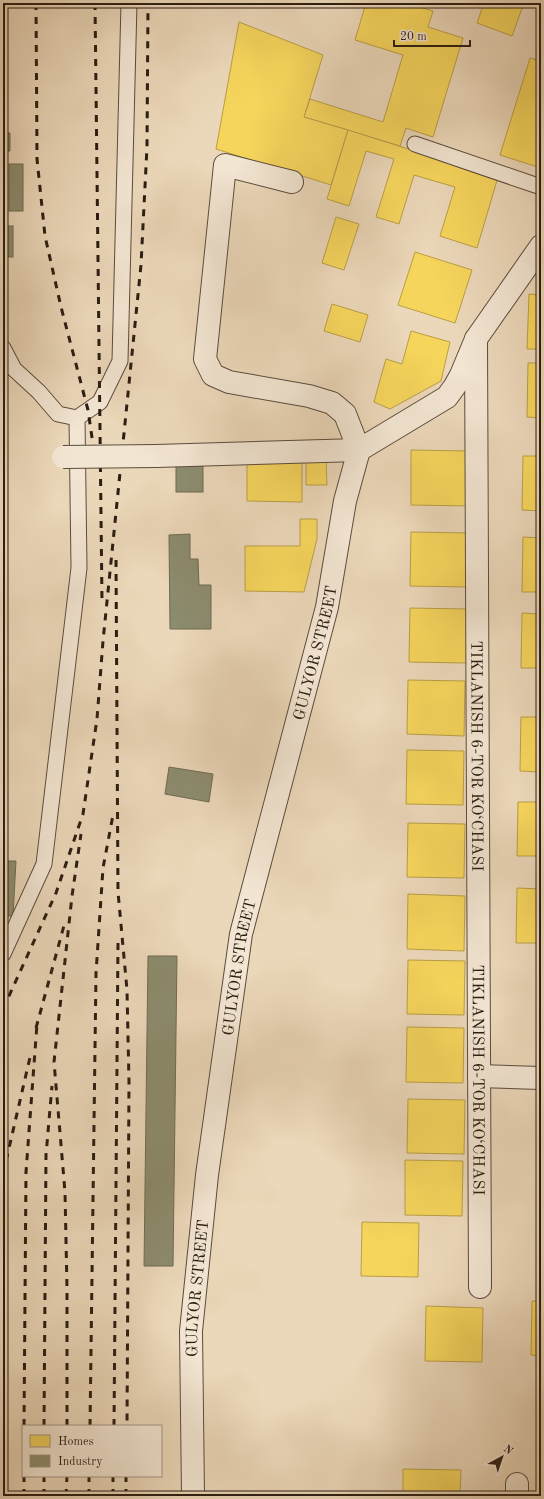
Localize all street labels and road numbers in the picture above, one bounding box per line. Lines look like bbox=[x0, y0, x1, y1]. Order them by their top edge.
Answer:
street label: GULYOR STREET bbox=[292, 585, 341, 722]
street label: TIKLANISH 6-TOR KO‘CHASI bbox=[467, 640, 485, 872]
street label: GULYOR STREET bbox=[221, 898, 260, 1037]
street label: TIKLANISH 6-TOR KO‘CHASI bbox=[469, 964, 486, 1196]
street label: GULYOR STREET bbox=[185, 1219, 212, 1357]

